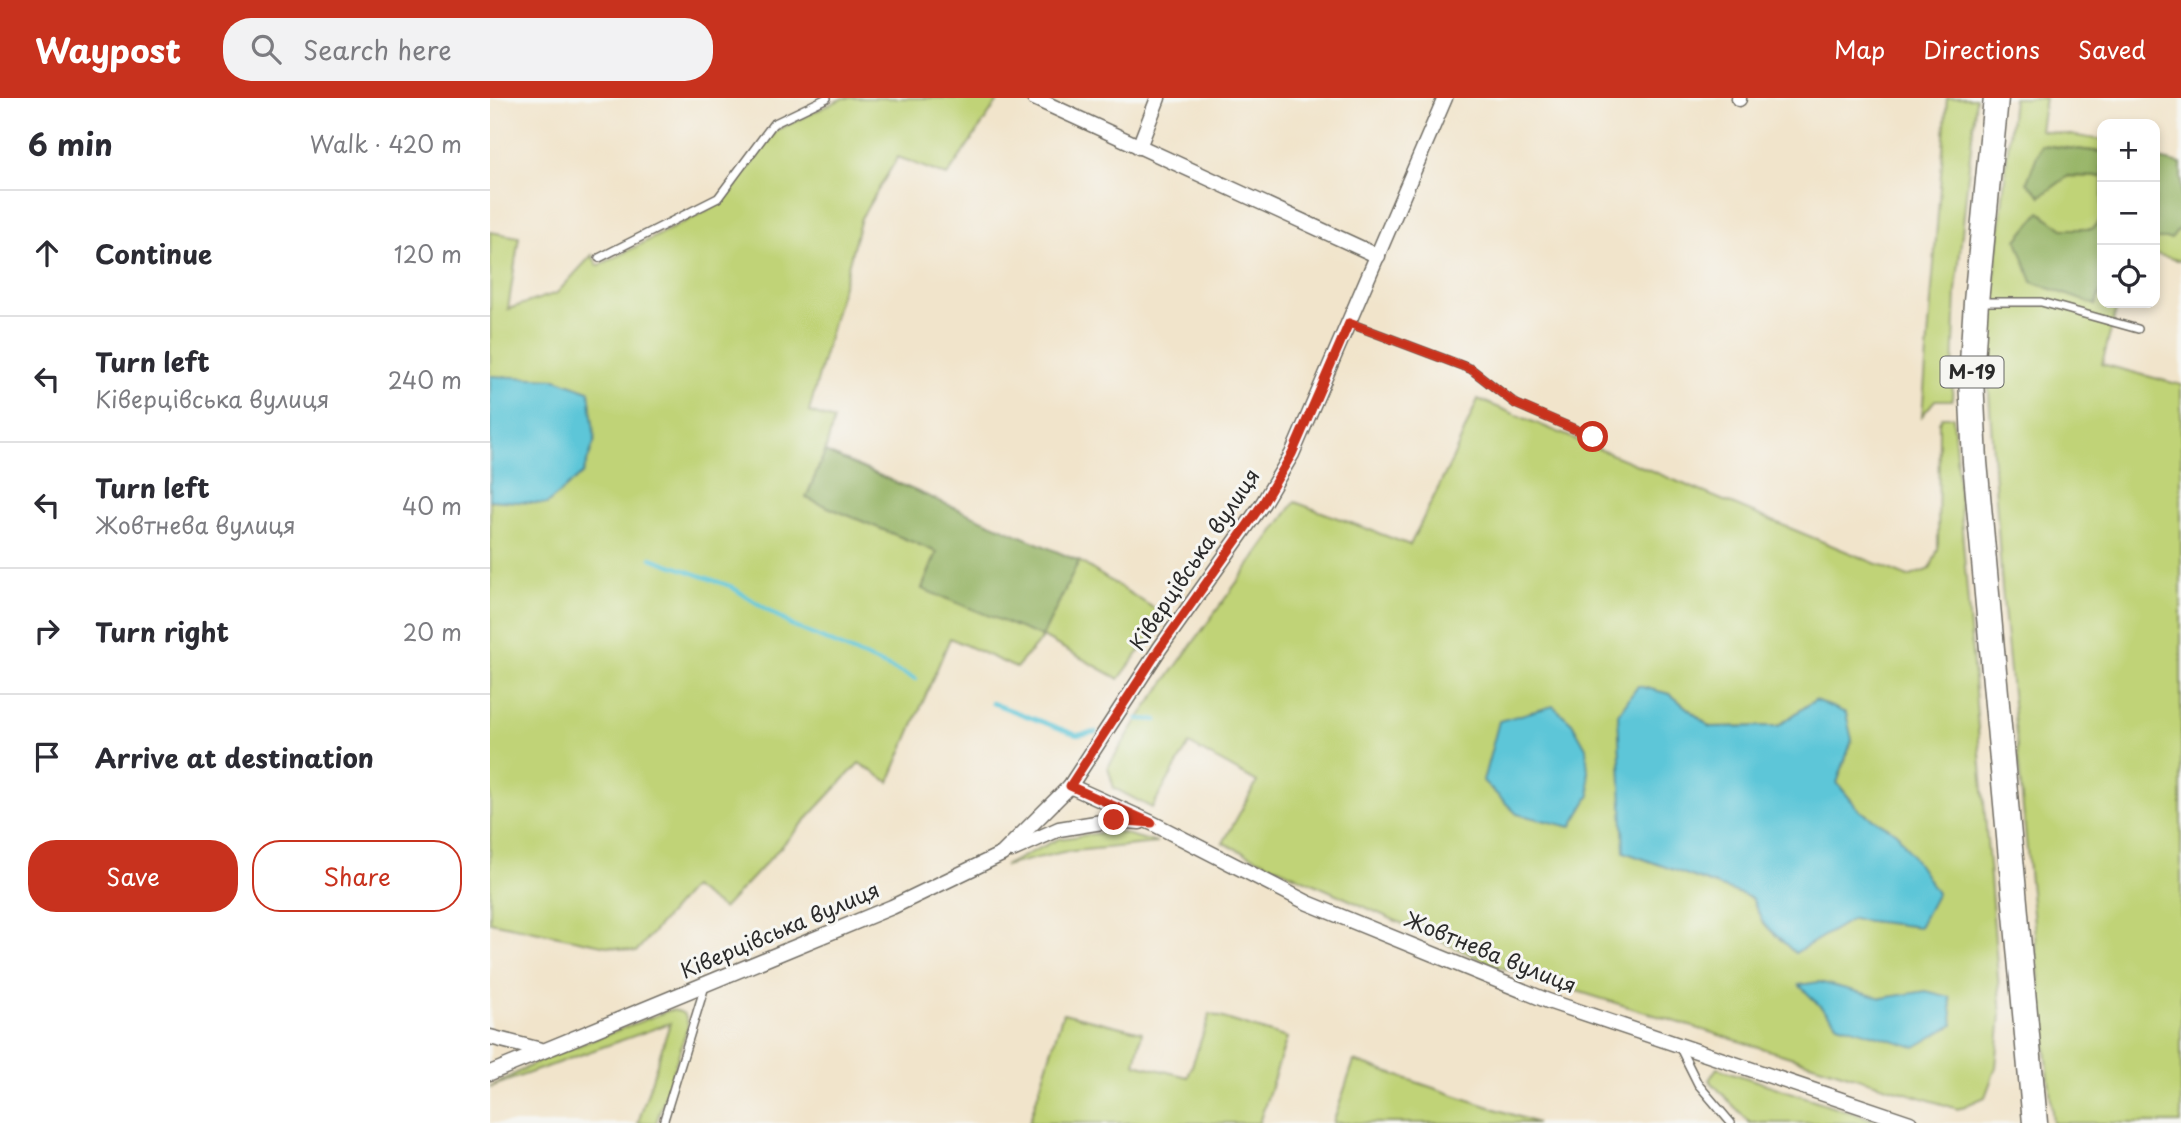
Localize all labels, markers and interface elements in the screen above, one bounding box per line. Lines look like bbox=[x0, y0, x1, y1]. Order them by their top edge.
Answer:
search box bbox=[223, 18, 713, 81]
text: Waypost bbox=[35, 24, 181, 74]
icon: search bbox=[247, 30, 285, 68]
text: Search here bbox=[303, 30, 452, 69]
text: Map bbox=[1834, 31, 1885, 67]
text: Directions bbox=[1923, 31, 2040, 67]
text: Saved bbox=[2078, 31, 2146, 67]
map controls bbox=[2097, 119, 2160, 308]
button: + bbox=[2097, 119, 2160, 182]
text: 6 min bbox=[28, 121, 113, 166]
text: Walk · 420 m bbox=[310, 126, 462, 161]
button: − bbox=[2097, 182, 2160, 245]
icon: ahead bbox=[28, 234, 66, 272]
text: Continue bbox=[95, 234, 212, 273]
text: 120 m bbox=[394, 236, 462, 271]
button: locate bbox=[2097, 245, 2160, 308]
text: Turn left bbox=[95, 342, 210, 381]
road number: М-19 bbox=[1940, 356, 2004, 388]
icon: left bbox=[28, 360, 66, 398]
text: 240 m bbox=[388, 362, 462, 397]
text: Ківерцівська вулиця bbox=[95, 381, 330, 416]
route start bbox=[1577, 421, 1608, 452]
street label: Ківерцівська вулиця bbox=[1120, 461, 1266, 657]
text: Turn left bbox=[95, 468, 210, 507]
icon: left bbox=[28, 486, 66, 524]
text: 40 m bbox=[402, 488, 462, 523]
text: Жовтнева вулиця bbox=[95, 507, 296, 542]
icon: right bbox=[28, 612, 66, 650]
text: Turn right bbox=[95, 612, 229, 651]
text: 20 m bbox=[403, 614, 462, 649]
icon: arrive bbox=[28, 738, 66, 776]
text: Arrive at destination bbox=[95, 738, 374, 777]
route end bbox=[1098, 804, 1129, 835]
button: Save bbox=[28, 840, 238, 912]
button: Share bbox=[252, 840, 462, 912]
street label: Ківерцівська вулиця bbox=[674, 873, 884, 986]
street label: Жовтнева вулиця bbox=[1400, 902, 1582, 1000]

